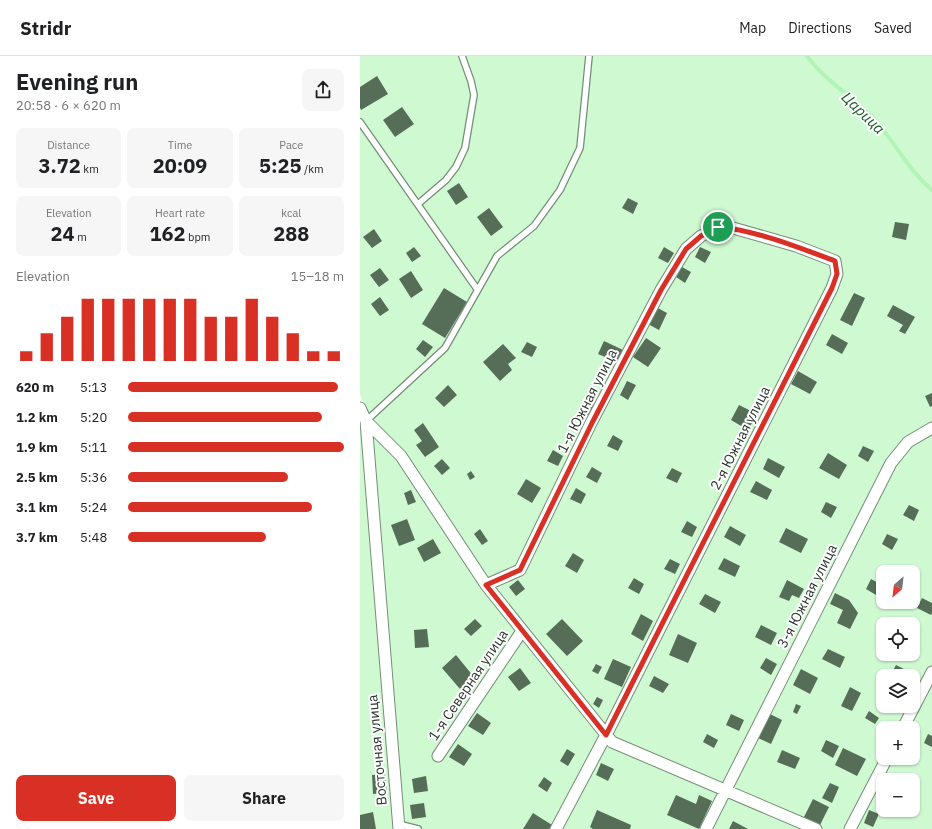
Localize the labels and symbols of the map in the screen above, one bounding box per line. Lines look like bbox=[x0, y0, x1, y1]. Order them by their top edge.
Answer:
water label: Царица bbox=[838, 87, 889, 138]
pin bbox=[701, 210, 735, 244]
street label: 1-я Южная улица bbox=[553, 346, 621, 456]
street label: 2-я Южная улица bbox=[706, 383, 774, 493]
street label: 3-я Южная улица bbox=[773, 541, 841, 651]
north arrow bbox=[876, 565, 920, 609]
street label: 1-я Северная улица bbox=[424, 626, 512, 744]
street label: Восточная улица bbox=[363, 693, 391, 806]

